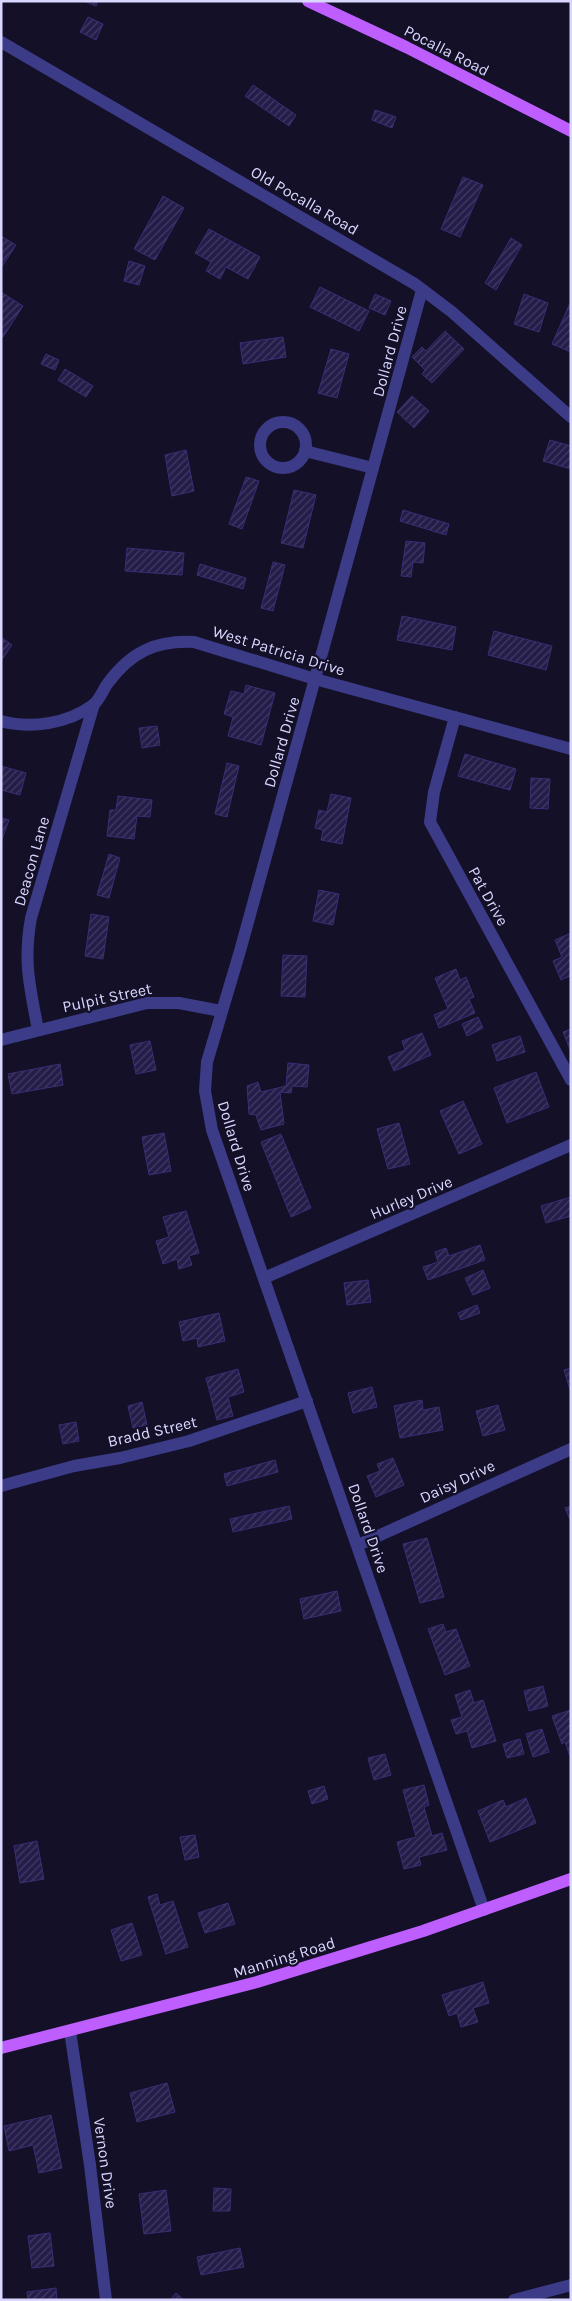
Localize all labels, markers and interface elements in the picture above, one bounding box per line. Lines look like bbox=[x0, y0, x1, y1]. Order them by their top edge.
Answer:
street label: Pocalla Road bbox=[401, 21, 493, 80]
street label: Old Pocalla Road bbox=[248, 162, 362, 239]
street label: Dollard Drive bbox=[368, 304, 411, 399]
street label: West Patricia Drive bbox=[210, 621, 347, 680]
street label: Dollard Drive bbox=[259, 695, 304, 790]
street label: Deacon Lane bbox=[10, 814, 53, 908]
street label: Pat Drive bbox=[465, 863, 513, 929]
street label: Pulpit Street bbox=[61, 979, 154, 1016]
street label: Dollard Drive bbox=[214, 1099, 259, 1194]
street label: Hurley Drive bbox=[367, 1172, 455, 1223]
street label: Bradd Street bbox=[106, 1412, 199, 1451]
street label: Daisy Drive bbox=[417, 1456, 498, 1507]
street label: Dollard Drive bbox=[344, 1481, 393, 1575]
street label: Manning Road bbox=[231, 1933, 337, 1982]
street label: Vernon Drive bbox=[90, 2116, 121, 2210]

